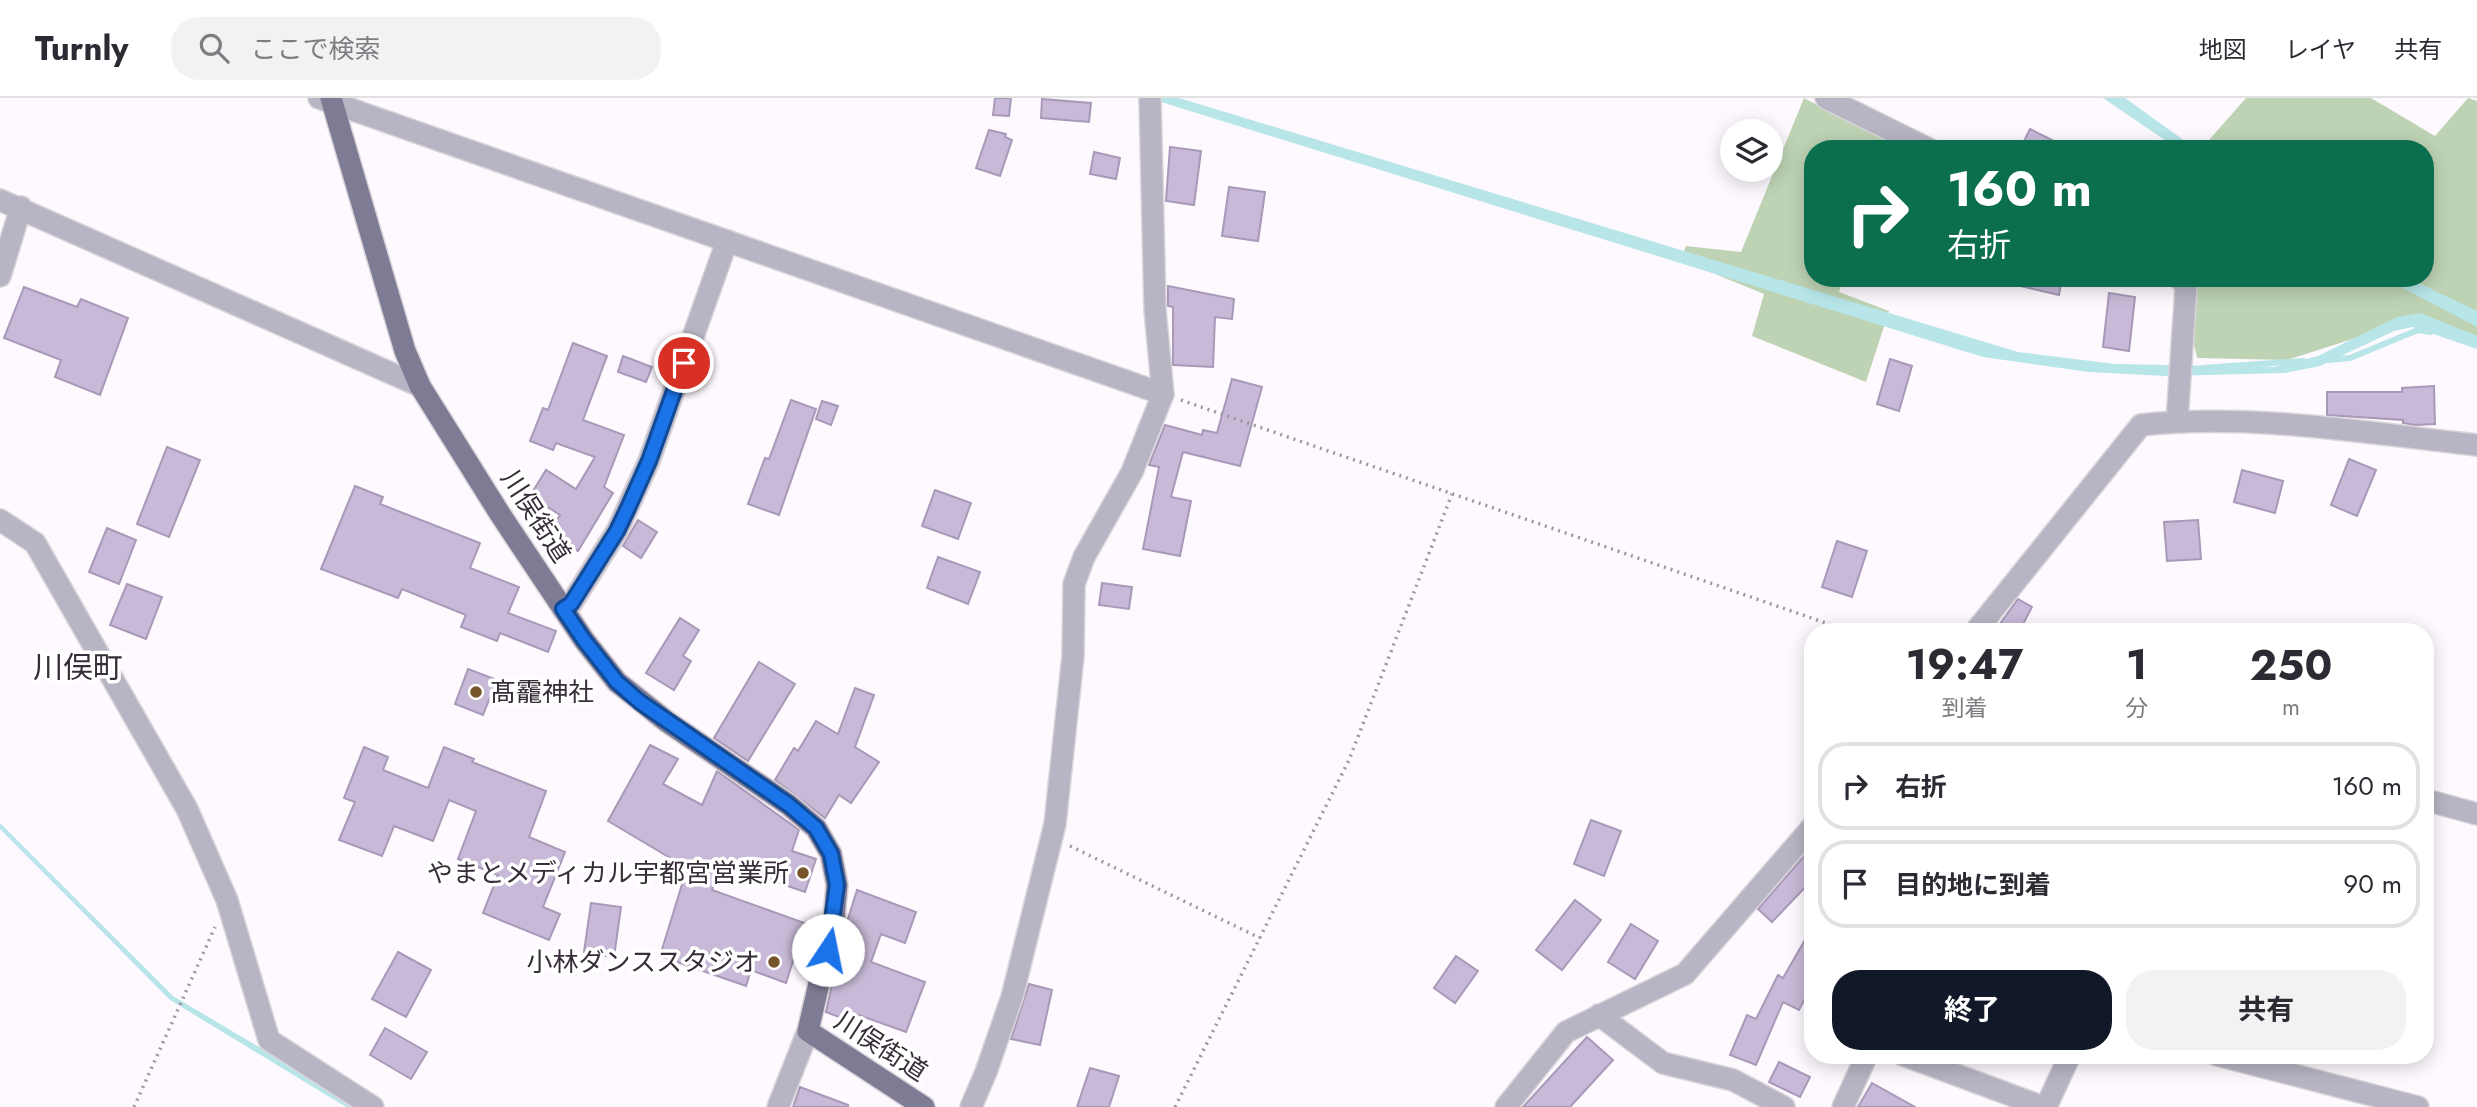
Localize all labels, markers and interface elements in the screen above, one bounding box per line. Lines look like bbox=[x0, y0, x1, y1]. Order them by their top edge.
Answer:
search box bbox=[171, 17, 661, 80]
text: Turnly bbox=[35, 25, 129, 72]
icon: search bbox=[195, 29, 233, 67]
text: ここで検索 bbox=[251, 30, 381, 68]
text: 地図 bbox=[2199, 32, 2247, 67]
text: レイヤ bbox=[2285, 32, 2356, 67]
text: 共有 bbox=[2394, 32, 2442, 67]
map controls bbox=[1720, 119, 1783, 182]
button: layers bbox=[1720, 119, 1783, 182]
text: 160 m bbox=[1947, 154, 2092, 224]
icon: right bbox=[1832, 168, 1923, 259]
text: 右折 bbox=[1947, 222, 2011, 268]
pin bbox=[654, 333, 714, 393]
icon: arrive bbox=[665, 344, 703, 382]
street label: 川俣街道 bbox=[492, 462, 580, 570]
text: 19:47 bbox=[1906, 634, 2023, 695]
text: 1 bbox=[2126, 634, 2147, 695]
text: 250 bbox=[2250, 635, 2332, 696]
district label: 川俣町 bbox=[33, 646, 123, 689]
place label: 髙靇神社 bbox=[490, 673, 594, 711]
marker: 髙靇神社 bbox=[468, 684, 484, 700]
text: m bbox=[2282, 690, 2300, 724]
text: 到着 bbox=[1942, 691, 1988, 725]
text: 分 bbox=[2125, 691, 2148, 725]
icon: right bbox=[1836, 767, 1874, 805]
text: 160 m bbox=[2332, 767, 2402, 805]
text: 右折 bbox=[1895, 768, 1947, 806]
place label: やまとメディカル宇都宮営業所 bbox=[427, 854, 789, 892]
marker: やまとメディカル宇都宮営業所 bbox=[795, 865, 811, 881]
icon: arrive bbox=[1836, 865, 1874, 903]
text: 90 m bbox=[2343, 865, 2402, 903]
text: 目的地に到着 bbox=[1895, 866, 2051, 904]
position arrow bbox=[791, 913, 865, 987]
place label: 小林ダンススタジオ bbox=[527, 943, 760, 981]
marker: 小林ダンススタジオ bbox=[766, 954, 782, 970]
button: 終了 bbox=[1832, 970, 2112, 1050]
button: 共有 bbox=[2126, 970, 2406, 1050]
street label: 川俣街道 bbox=[827, 1002, 935, 1090]

